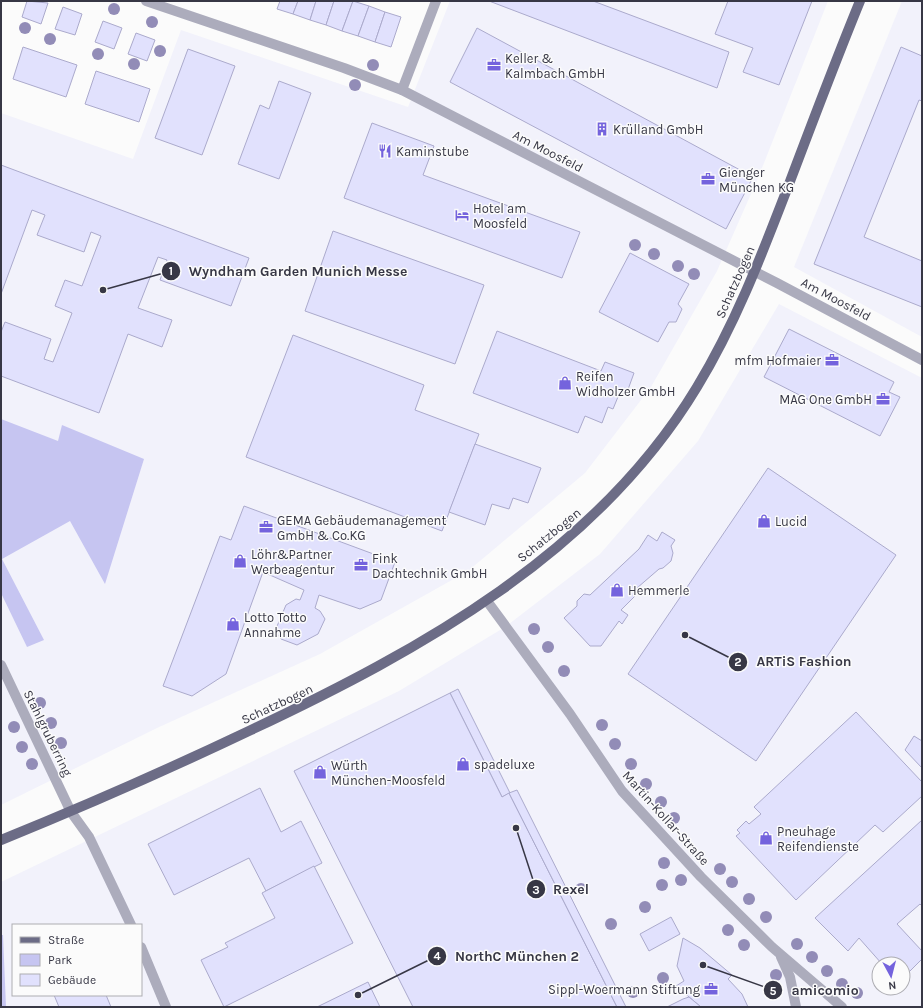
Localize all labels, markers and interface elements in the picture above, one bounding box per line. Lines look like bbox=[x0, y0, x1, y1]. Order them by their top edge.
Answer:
place label: Keller & Kalmbach GmbH bbox=[505, 51, 605, 81]
office icon: Keller & Kalmbach GmbH bbox=[486, 57, 502, 73]
building icon: Krülland GmbH bbox=[594, 121, 610, 137]
place label: Krülland GmbH bbox=[613, 122, 703, 137]
street label: Am Moosfeld bbox=[510, 127, 586, 175]
restaurant icon: Kaminstube bbox=[377, 143, 393, 159]
place label: Kaminstube bbox=[396, 144, 469, 159]
place label: Gienger München KG bbox=[719, 165, 794, 195]
office icon: Gienger München KG bbox=[700, 171, 716, 187]
place label: Hotel am Moosfeld bbox=[473, 201, 527, 231]
hotel icon: Hotel am Moosfeld bbox=[454, 207, 470, 223]
street label: Schatzbogen bbox=[712, 244, 758, 320]
callout: Wyndham Garden Munich Messe bbox=[161, 258, 415, 284]
text: Wyndham Garden Munich Messe bbox=[189, 263, 407, 280]
text: 1 bbox=[169, 264, 173, 278]
street label: Am Moosfeld bbox=[799, 274, 873, 324]
office icon: mfm Hofmaier bbox=[824, 352, 840, 368]
place label: mfm Hofmaier bbox=[734, 353, 821, 368]
place label: Reifen Widholzer GmbH bbox=[576, 369, 675, 399]
shop icon: Reifen Widholzer GmbH bbox=[557, 375, 573, 391]
office icon: MAG One GmbH bbox=[875, 391, 891, 407]
place label: MAG One GmbH bbox=[779, 392, 872, 407]
street label: Schatzbogen bbox=[514, 505, 584, 565]
place label: GEMA Gebäudemanagement GmbH & Co.KG bbox=[277, 513, 446, 543]
shop icon: Lucid bbox=[756, 513, 772, 529]
place label: Lucid bbox=[775, 514, 807, 529]
office icon: GEMA Gebäudemanagement GmbH & Co.KG bbox=[258, 519, 274, 535]
place label: Löhr&Partner Werbeagentur bbox=[251, 547, 335, 577]
place label: Fink Dachtechnik GmbH bbox=[372, 551, 487, 581]
shop icon: Löhr&Partner Werbeagentur bbox=[232, 553, 248, 569]
office icon: Fink Dachtechnik GmbH bbox=[353, 557, 369, 573]
shop icon: Hemmerle bbox=[609, 582, 625, 598]
place label: Hemmerle bbox=[628, 583, 690, 598]
place label: Lotto Totto Annahme bbox=[244, 610, 307, 640]
shop icon: Lotto Totto Annahme bbox=[225, 616, 241, 632]
callout: ARTiS Fashion bbox=[728, 649, 859, 675]
text: ARTiS Fashion bbox=[756, 653, 852, 670]
text: 2 bbox=[734, 655, 742, 669]
street label: Schatzbogen bbox=[239, 681, 315, 727]
street label: Stahlgruberring bbox=[21, 687, 76, 779]
shop icon: spadeluxe bbox=[455, 756, 471, 772]
place label: spadeluxe bbox=[474, 757, 535, 772]
place label: Würth München-Moosfeld bbox=[331, 758, 446, 788]
shop icon: Würth München-Moosfeld bbox=[312, 764, 328, 780]
street label: Martin-Kollar-Straße bbox=[620, 768, 713, 869]
place label: Pneuhage Reifendienste bbox=[777, 824, 859, 854]
shop icon: Pneuhage Reifendienste bbox=[758, 830, 774, 846]
callout: Rexel bbox=[526, 876, 597, 902]
text: Rexel bbox=[553, 881, 589, 898]
text: 3 bbox=[532, 883, 540, 897]
legend bbox=[12, 924, 142, 996]
text: Straße bbox=[48, 933, 84, 947]
callout: NorthC München 2 bbox=[427, 943, 587, 969]
text: NorthC München 2 bbox=[455, 948, 579, 965]
text: 4 bbox=[433, 949, 441, 963]
text: Park bbox=[48, 953, 73, 967]
north arrow bbox=[871, 956, 911, 996]
text: Gebäude bbox=[48, 973, 96, 987]
callout: amicomio bbox=[763, 977, 866, 1003]
text: N bbox=[887, 978, 897, 992]
office icon: Sippl-Woermann Stiftung bbox=[703, 981, 719, 997]
place label: Sippl-Woermann Stiftung bbox=[548, 982, 701, 997]
text: amicomio bbox=[791, 982, 859, 999]
text: 5 bbox=[770, 984, 777, 998]

